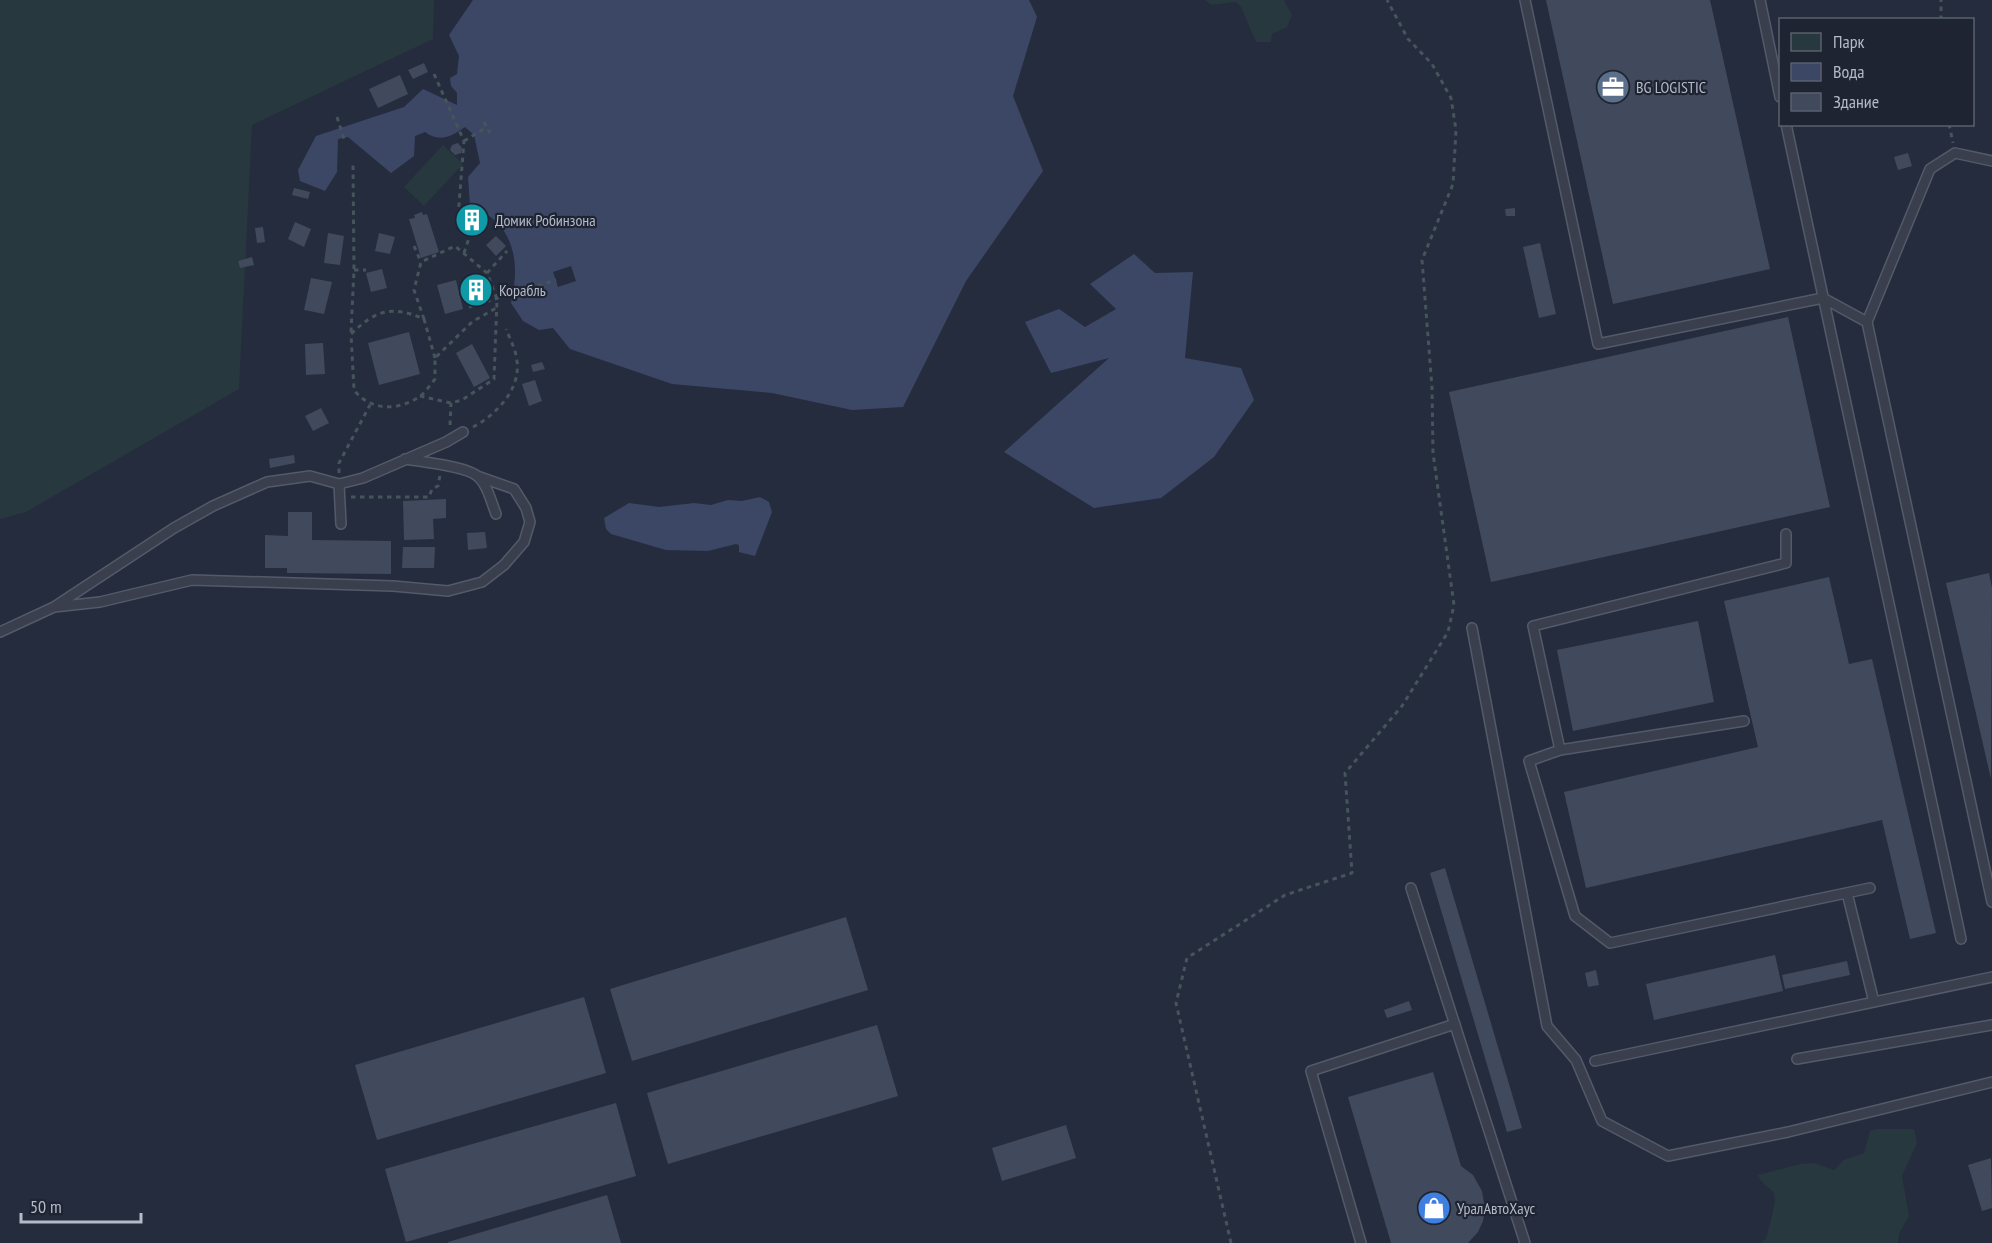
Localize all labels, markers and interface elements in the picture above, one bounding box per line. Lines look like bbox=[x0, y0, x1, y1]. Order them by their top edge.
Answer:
legend bbox=[1779, 18, 1974, 126]
text: Парк bbox=[1833, 30, 1864, 53]
text: Вода bbox=[1833, 60, 1864, 83]
office icon: BG LOGISTIC bbox=[1595, 69, 1631, 105]
place label: BG LOGISTIC bbox=[1636, 77, 1706, 97]
text: Здание bbox=[1833, 90, 1879, 113]
building icon: Домик Робинзона bbox=[454, 202, 490, 238]
place label: Домик Робинзона bbox=[495, 210, 596, 230]
building icon: Корабль bbox=[458, 272, 494, 308]
place label: Корабль bbox=[499, 280, 546, 300]
scale bar bbox=[21, 1186, 141, 1224]
shop icon: УралАвтоХаус bbox=[1416, 1190, 1452, 1226]
text: 50 m bbox=[30, 1195, 62, 1218]
place label: УралАвтоХаус bbox=[1457, 1198, 1536, 1218]

